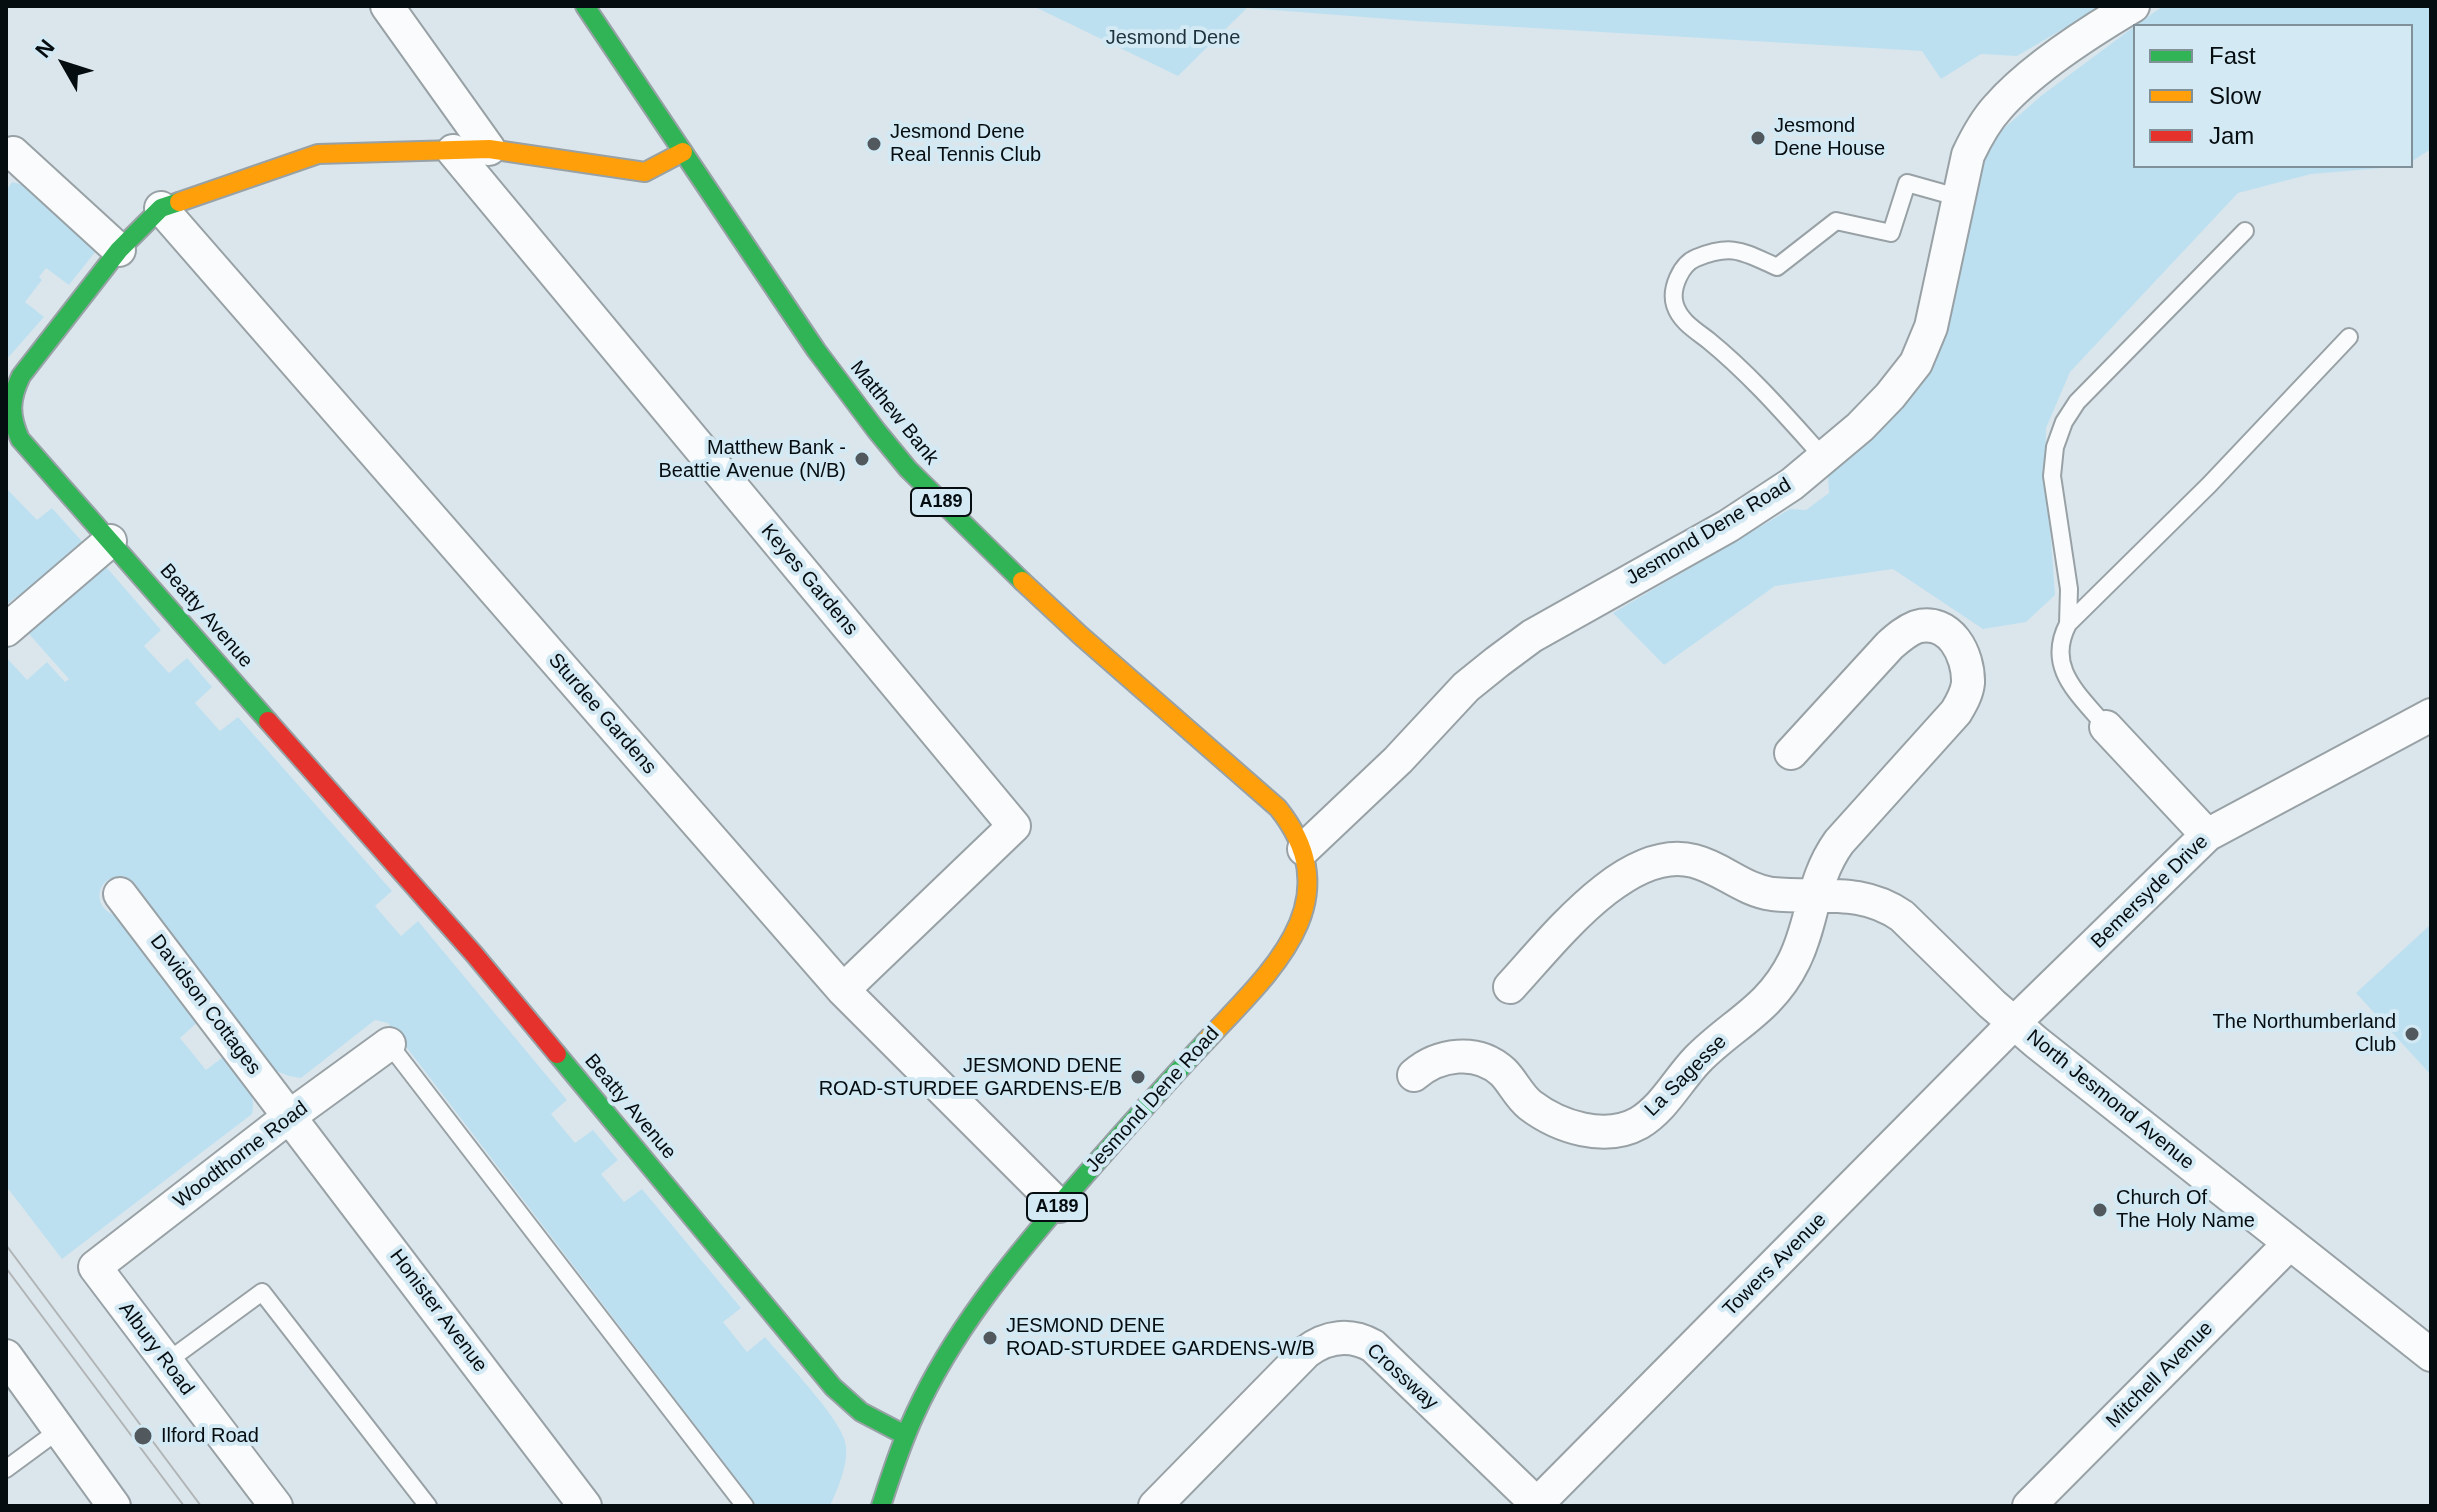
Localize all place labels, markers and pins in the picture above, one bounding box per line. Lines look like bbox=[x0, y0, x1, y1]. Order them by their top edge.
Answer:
place label: Jesmond Dene House bbox=[1774, 114, 1885, 161]
place label: Jesmond Dene Real Tennis Club bbox=[890, 120, 1041, 167]
marker: Jesmond Dene House bbox=[1749, 129, 1767, 147]
marker: Jesmond Dene Real Tennis Club bbox=[865, 135, 883, 153]
place label: Matthew Bank - Beattie Avenue (N/B) bbox=[658, 436, 846, 483]
marker: Matthew Bank - Beattie Avenue (N/B) bbox=[853, 450, 871, 468]
place label: The Northumberland Club bbox=[2213, 1010, 2396, 1057]
marker: The Northumberland Club bbox=[2403, 1025, 2421, 1043]
place label: JESMOND DENE ROAD-STURDEE GARDENS-E/B bbox=[819, 1054, 1122, 1101]
marker: JESMOND DENE ROAD-STURDEE GARDENS-E/B bbox=[1129, 1068, 1147, 1086]
place label: Church Of The Holy Name bbox=[2116, 1186, 2255, 1233]
marker: Church Of The Holy Name bbox=[2091, 1201, 2109, 1219]
place label: JESMOND DENE ROAD-STURDEE GARDENS-W/B bbox=[1006, 1314, 1315, 1361]
marker: JESMOND DENE ROAD-STURDEE GARDENS-W/B bbox=[981, 1329, 999, 1347]
place label: Ilford Road bbox=[161, 1424, 259, 1448]
marker: Ilford Road bbox=[132, 1425, 154, 1447]

